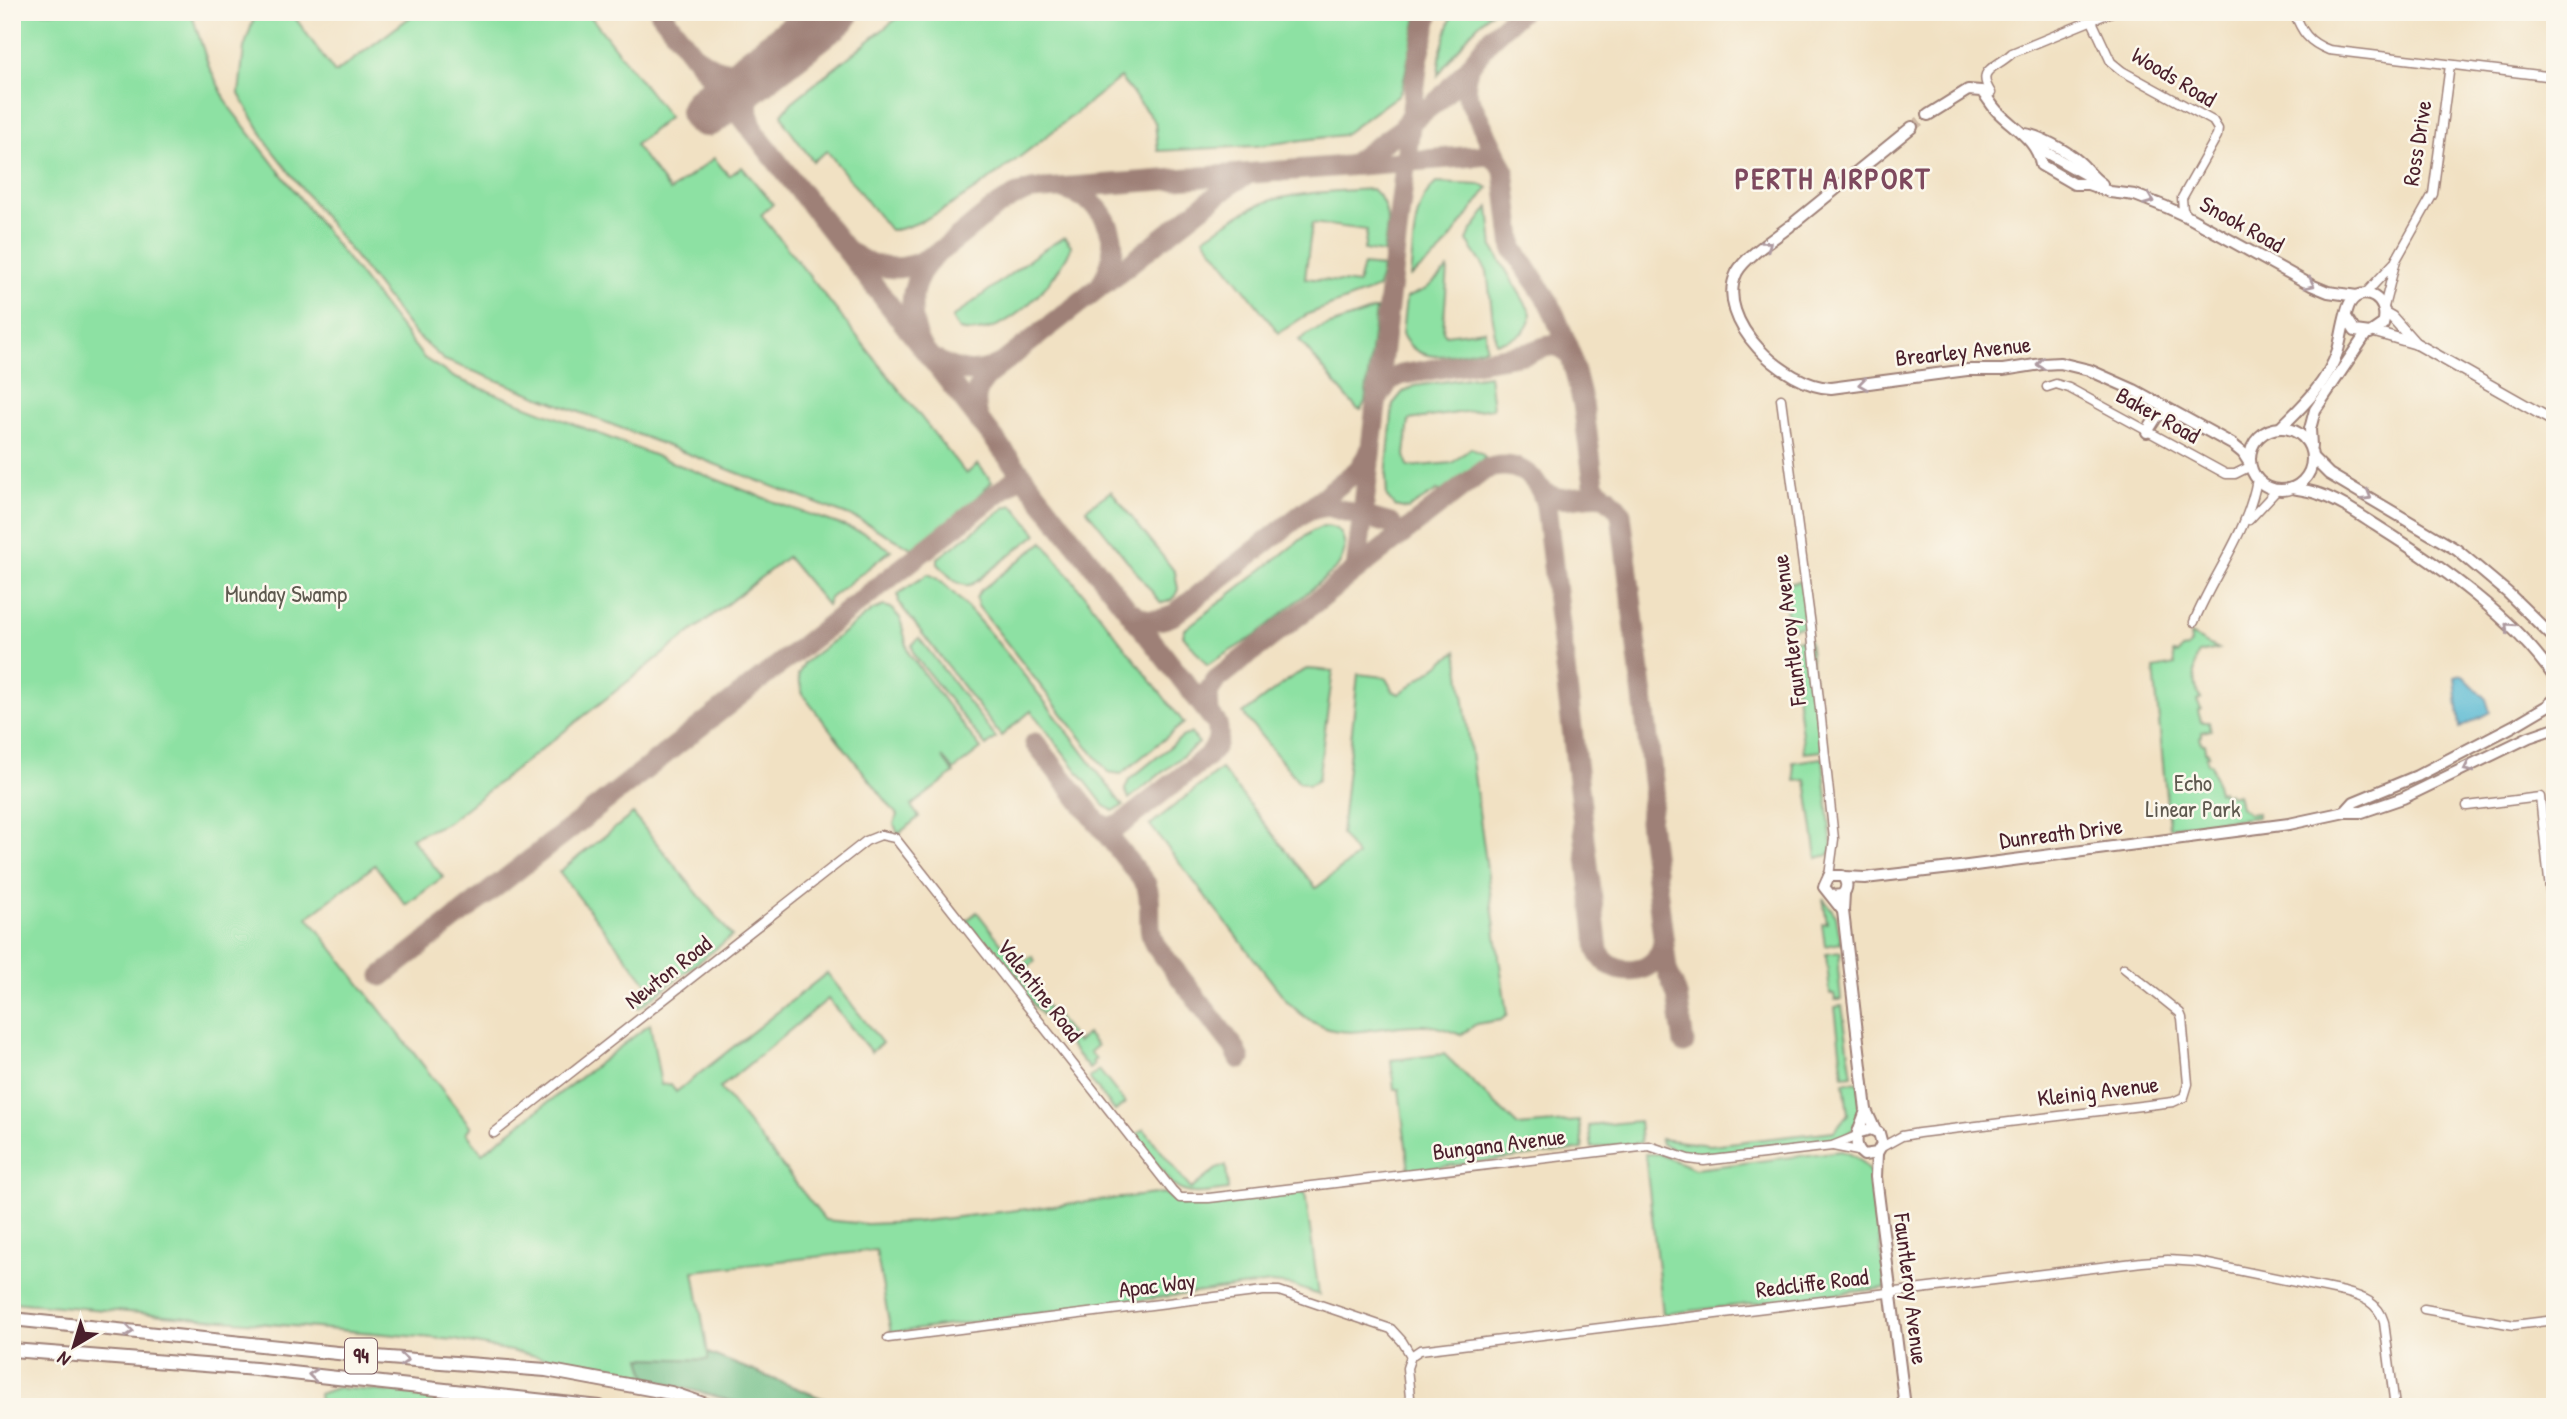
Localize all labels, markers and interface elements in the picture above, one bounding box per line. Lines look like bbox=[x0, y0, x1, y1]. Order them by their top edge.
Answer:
street label: Woods Road bbox=[2126, 39, 2222, 114]
street label: Ross Drive bbox=[2394, 98, 2439, 188]
district label: PERTH AIRPORT bbox=[1735, 158, 1931, 198]
street label: Snook Road bbox=[2194, 188, 2290, 259]
one-way arrow bbox=[2142, 192, 2154, 206]
one-way arrow bbox=[1759, 240, 1771, 253]
one-way arrow bbox=[2303, 276, 2315, 290]
street label: Brearley Avenue bbox=[1894, 328, 2032, 373]
one-way arrow bbox=[2035, 357, 2047, 372]
one-way arrow bbox=[1858, 376, 1869, 391]
street label: Baker Road bbox=[2111, 379, 2206, 450]
one-way arrow bbox=[2360, 488, 2373, 501]
street label: Fauntleroy Avenue bbox=[1764, 553, 1813, 708]
park label: Munday Swamp bbox=[225, 578, 347, 609]
one-way arrow bbox=[2504, 623, 2517, 636]
one-way arrow bbox=[2463, 759, 2475, 773]
park label: Echo Linear Park bbox=[2146, 767, 2241, 824]
street label: Dunreath Drive bbox=[1998, 810, 2124, 855]
street label: Newton Road bbox=[618, 928, 718, 1015]
street label: Valentine Road bbox=[990, 932, 1091, 1048]
street label: Kleinig Avenue bbox=[2036, 1068, 2160, 1113]
street label: Bungana Avenue bbox=[1431, 1120, 1567, 1167]
street label: Fauntleroy Avenue bbox=[1887, 1211, 1936, 1366]
street label: Redcliffe Road bbox=[1754, 1260, 1870, 1305]
street label: Apac Way bbox=[1117, 1264, 1197, 1305]
north arrow bbox=[38, 1310, 108, 1380]
one-way arrow bbox=[124, 1323, 135, 1338]
road number: 94 bbox=[345, 1338, 377, 1374]
text: N bbox=[52, 1346, 76, 1373]
one-way arrow bbox=[399, 1352, 410, 1367]
one-way arrow bbox=[307, 1368, 319, 1383]

